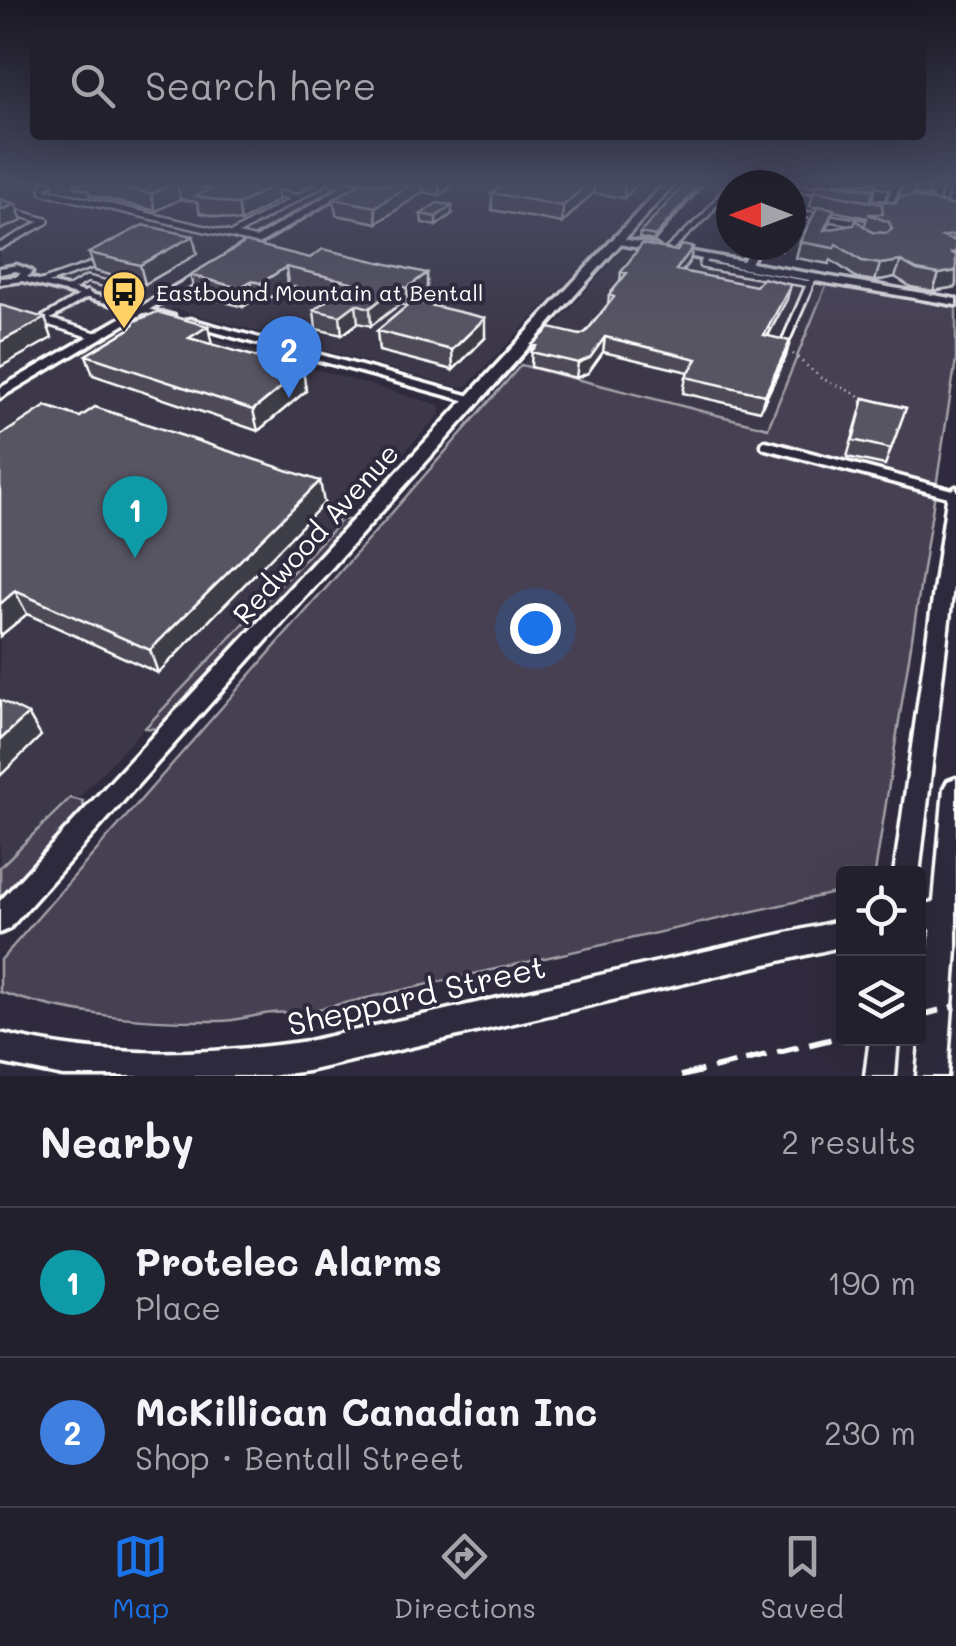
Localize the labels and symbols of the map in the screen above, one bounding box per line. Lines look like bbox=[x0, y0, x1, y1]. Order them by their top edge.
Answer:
north arrow bbox=[716, 170, 806, 260]
bus stop icon: Eastbound Mountain at Bentall bbox=[101, 269, 147, 330]
place label: Eastbound Mountain at Bentall bbox=[156, 278, 483, 307]
pin: 2 bbox=[256, 316, 322, 398]
street label: Redwood Avenue bbox=[224, 435, 406, 631]
pin: 1 bbox=[102, 476, 168, 558]
your location bbox=[510, 603, 561, 654]
street label: Sheppard Street bbox=[283, 944, 549, 1044]

